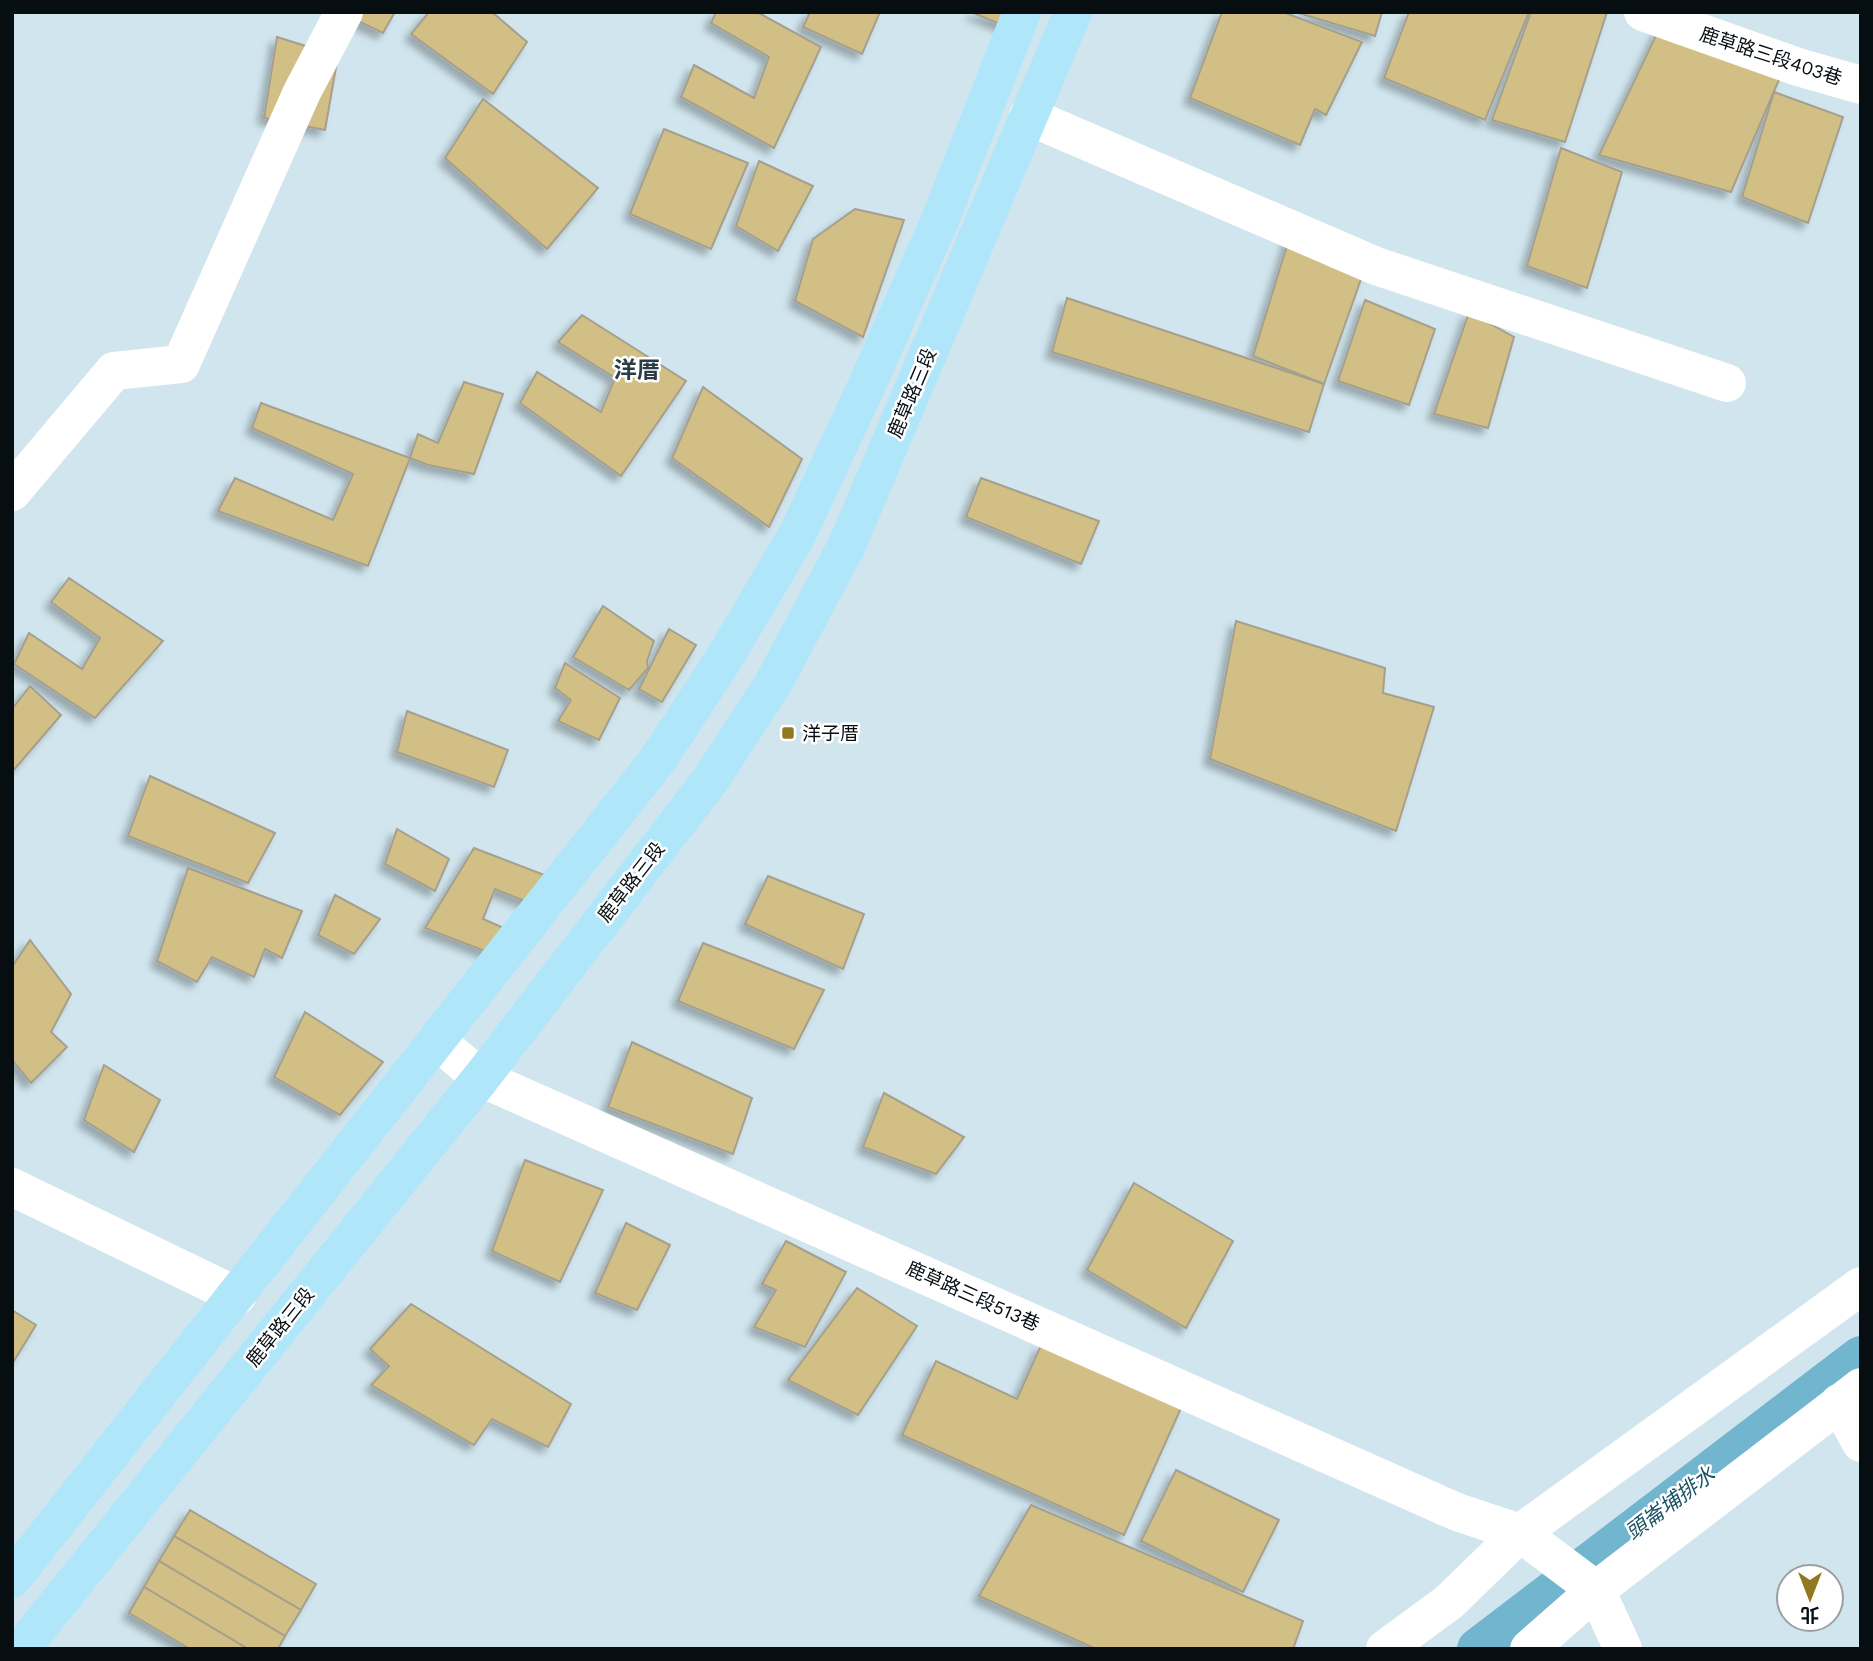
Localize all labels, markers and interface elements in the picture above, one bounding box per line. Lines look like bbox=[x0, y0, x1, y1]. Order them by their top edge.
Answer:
street label: 鹿草路三段403巷 bbox=[1697, 22, 1845, 90]
street label: 鹿草路三段 bbox=[883, 345, 941, 441]
district label: 洋厝 bbox=[614, 357, 660, 384]
place label: 洋子厝 bbox=[802, 722, 859, 745]
marker: 洋子厝 bbox=[780, 725, 796, 741]
street label: 鹿草路三段 bbox=[593, 837, 669, 927]
street label: 鹿草路三段513巷 bbox=[903, 1256, 1043, 1336]
street label: 鹿草路三段 bbox=[241, 1283, 319, 1371]
water label: 頭崙埔排水 bbox=[1621, 1461, 1720, 1545]
north arrow bbox=[1775, 1563, 1845, 1633]
text: 北 bbox=[1800, 1603, 1820, 1626]

